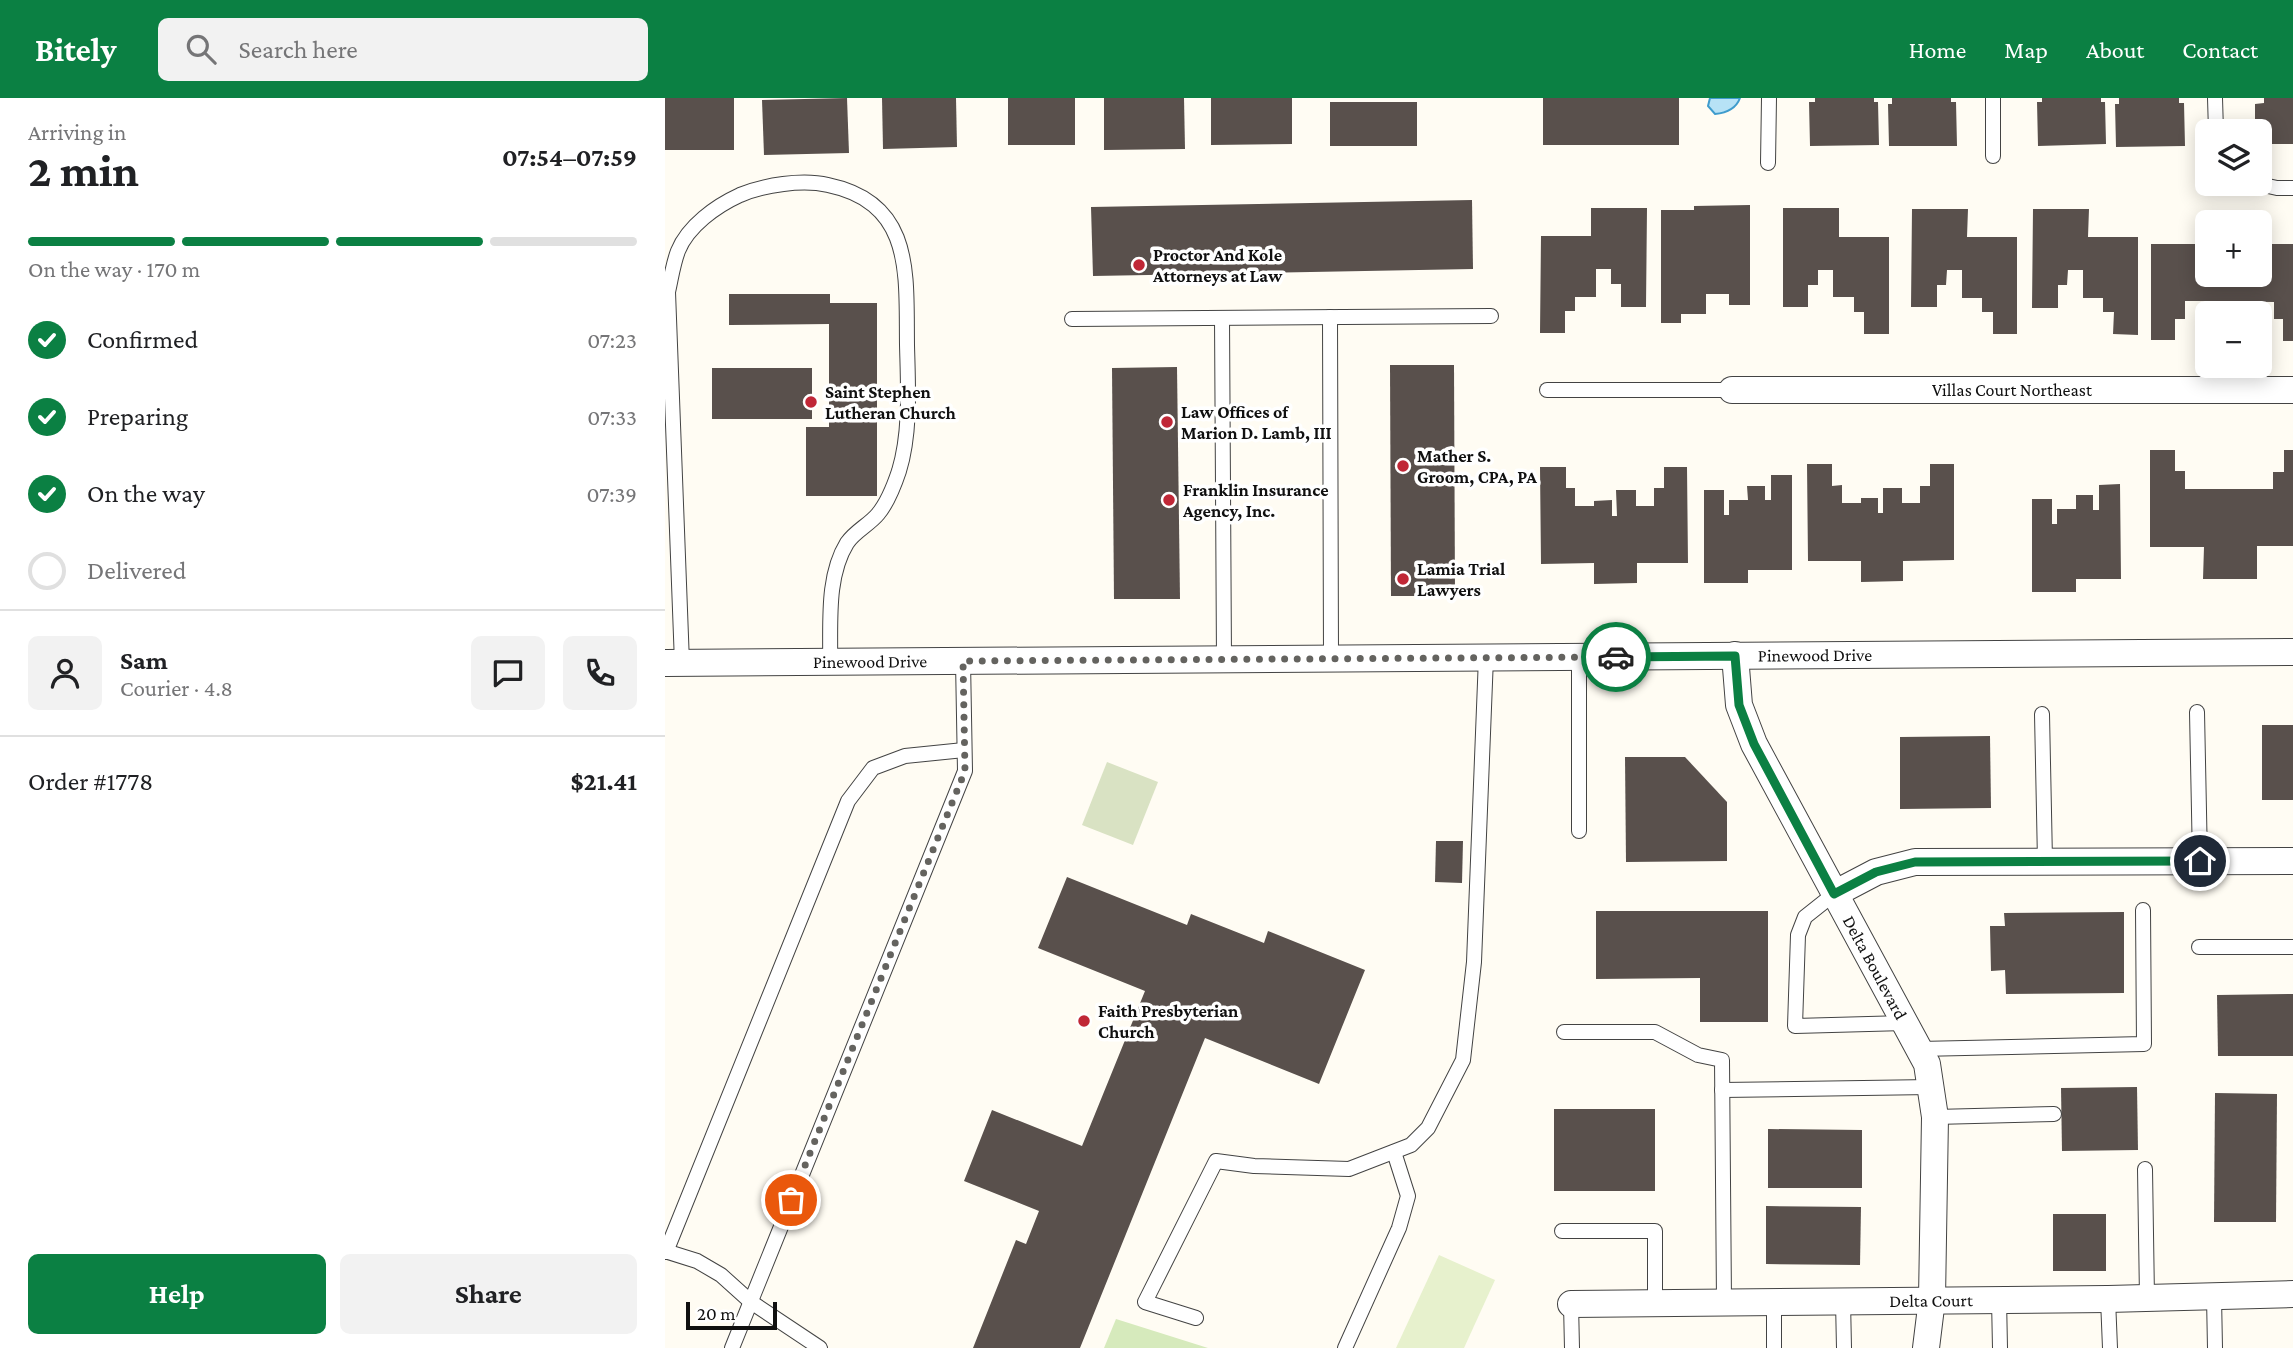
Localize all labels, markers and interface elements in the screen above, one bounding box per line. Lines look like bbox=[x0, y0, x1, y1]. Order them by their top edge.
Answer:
search box bbox=[158, 18, 648, 81]
icon: search bbox=[182, 30, 220, 68]
text: Bitely bbox=[35, 31, 116, 68]
text: Search here bbox=[238, 35, 358, 64]
text: Home bbox=[1909, 36, 1966, 63]
text: Map bbox=[2004, 36, 2048, 63]
text: About bbox=[2086, 36, 2144, 63]
text: Contact bbox=[2182, 36, 2258, 63]
text: Arriving in bbox=[28, 119, 126, 145]
map controls bbox=[2195, 119, 2272, 378]
button: layers bbox=[2195, 119, 2272, 196]
text: 07:54–07:59 bbox=[502, 143, 637, 172]
text: 2 min bbox=[28, 145, 139, 196]
button: + bbox=[2195, 210, 2272, 287]
place label: Proctor And Kole Attorneys at Law bbox=[1152, 245, 1283, 286]
text: On the way · 170 m bbox=[28, 256, 200, 282]
marker: Proctor And Kole Attorneys at Law bbox=[1131, 257, 1147, 273]
button: − bbox=[2195, 301, 2272, 378]
icon: check bbox=[28, 321, 66, 359]
text: Confirmed bbox=[87, 325, 198, 354]
text: 07:23 bbox=[587, 327, 637, 353]
street label: Villas Court Northeast bbox=[1932, 380, 2093, 400]
place label: Saint Stephen Lutheran Church bbox=[825, 382, 957, 423]
marker: Saint Stephen Lutheran Church bbox=[803, 394, 819, 410]
icon: check bbox=[28, 398, 66, 436]
text: Preparing bbox=[87, 402, 188, 431]
place label: Law Offices of Marion D. Lamb, III bbox=[1181, 402, 1332, 443]
text: 07:33 bbox=[587, 404, 637, 430]
marker: Law Offices of Marion D. Lamb, III bbox=[1159, 414, 1175, 430]
place label: Mather S. Groom, CPA, PA bbox=[1417, 446, 1537, 487]
marker: Mather S. Groom, CPA, PA bbox=[1395, 458, 1411, 474]
icon: check bbox=[28, 475, 66, 513]
text: On the way bbox=[87, 479, 205, 508]
place label: Franklin Insurance Agency, Inc. bbox=[1182, 480, 1329, 521]
text: 07:39 bbox=[587, 481, 637, 507]
marker: Franklin Insurance Agency, Inc. bbox=[1161, 492, 1177, 508]
text: Delivered bbox=[87, 556, 186, 585]
place label: Lamia Trial Lawyers bbox=[1417, 559, 1505, 600]
marker: Lamia Trial Lawyers bbox=[1395, 571, 1411, 587]
courier bbox=[1581, 622, 1651, 692]
button: person bbox=[28, 636, 102, 710]
button: chat bbox=[471, 636, 545, 710]
button: phone bbox=[563, 636, 637, 710]
icon: car bbox=[1597, 638, 1635, 676]
street label: Pinewood Drive bbox=[1758, 645, 1872, 666]
text: Sam bbox=[120, 646, 168, 675]
street label: Pinewood Drive bbox=[813, 651, 927, 672]
text: Courier · 4.8 bbox=[120, 675, 233, 701]
text: Order #1778 bbox=[28, 767, 153, 796]
text: $21.41 bbox=[570, 767, 637, 796]
pin bbox=[2170, 831, 2230, 891]
icon: home bbox=[2181, 842, 2219, 880]
street label: Delta Boulevard bbox=[1839, 912, 1911, 1023]
place label: Faith Presbyterian Church bbox=[1098, 1001, 1239, 1042]
marker: Faith Presbyterian Church bbox=[1076, 1013, 1092, 1029]
pin bbox=[761, 1170, 821, 1230]
icon: bag bbox=[772, 1181, 810, 1219]
button: Help bbox=[28, 1254, 326, 1334]
button: Share bbox=[340, 1254, 637, 1334]
street label: Delta Court bbox=[1889, 1290, 1974, 1311]
scale bar bbox=[686, 1299, 777, 1331]
text: 20 m bbox=[697, 1303, 736, 1324]

